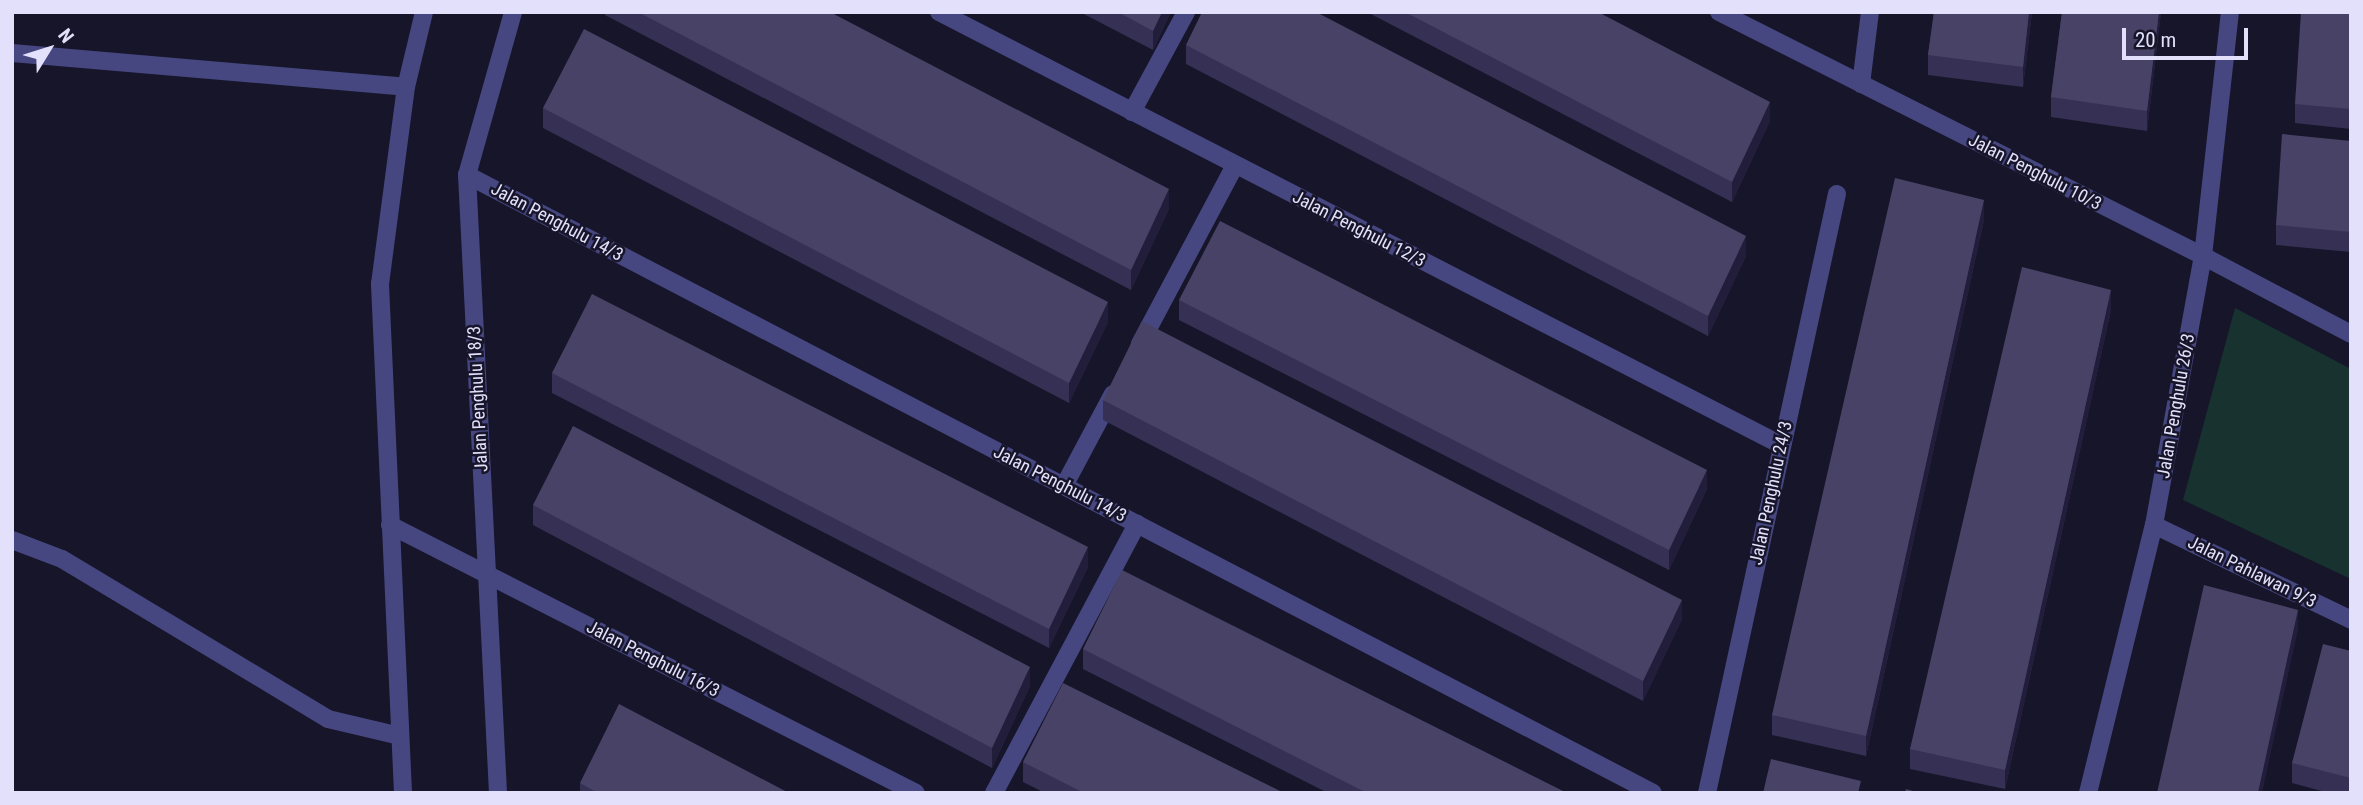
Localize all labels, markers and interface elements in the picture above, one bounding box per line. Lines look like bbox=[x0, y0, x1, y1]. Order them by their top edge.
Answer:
north arrow bbox=[14, 14, 84, 84]
scale bar bbox=[2125, 14, 2251, 58]
text: N bbox=[53, 24, 79, 47]
text: 20 m bbox=[2135, 28, 2176, 52]
street label: Jalan Penghulu 10/3 bbox=[1965, 129, 2105, 215]
street label: Jalan Penghulu 14/3 bbox=[487, 178, 627, 266]
street label: Jalan Penghulu 12/3 bbox=[1289, 186, 1429, 272]
street label: Jalan Penghulu 18/3 bbox=[463, 325, 493, 473]
street label: Jalan Penghulu 26/3 bbox=[2153, 332, 2199, 480]
street label: Jalan Penghulu 24/3 bbox=[1745, 419, 1797, 567]
street label: Jalan Penghulu 14/3 bbox=[990, 441, 1130, 527]
street label: Jalan Pahlawan 9/3 bbox=[2184, 531, 2320, 613]
street label: Jalan Penghulu 16/3 bbox=[583, 616, 723, 702]

